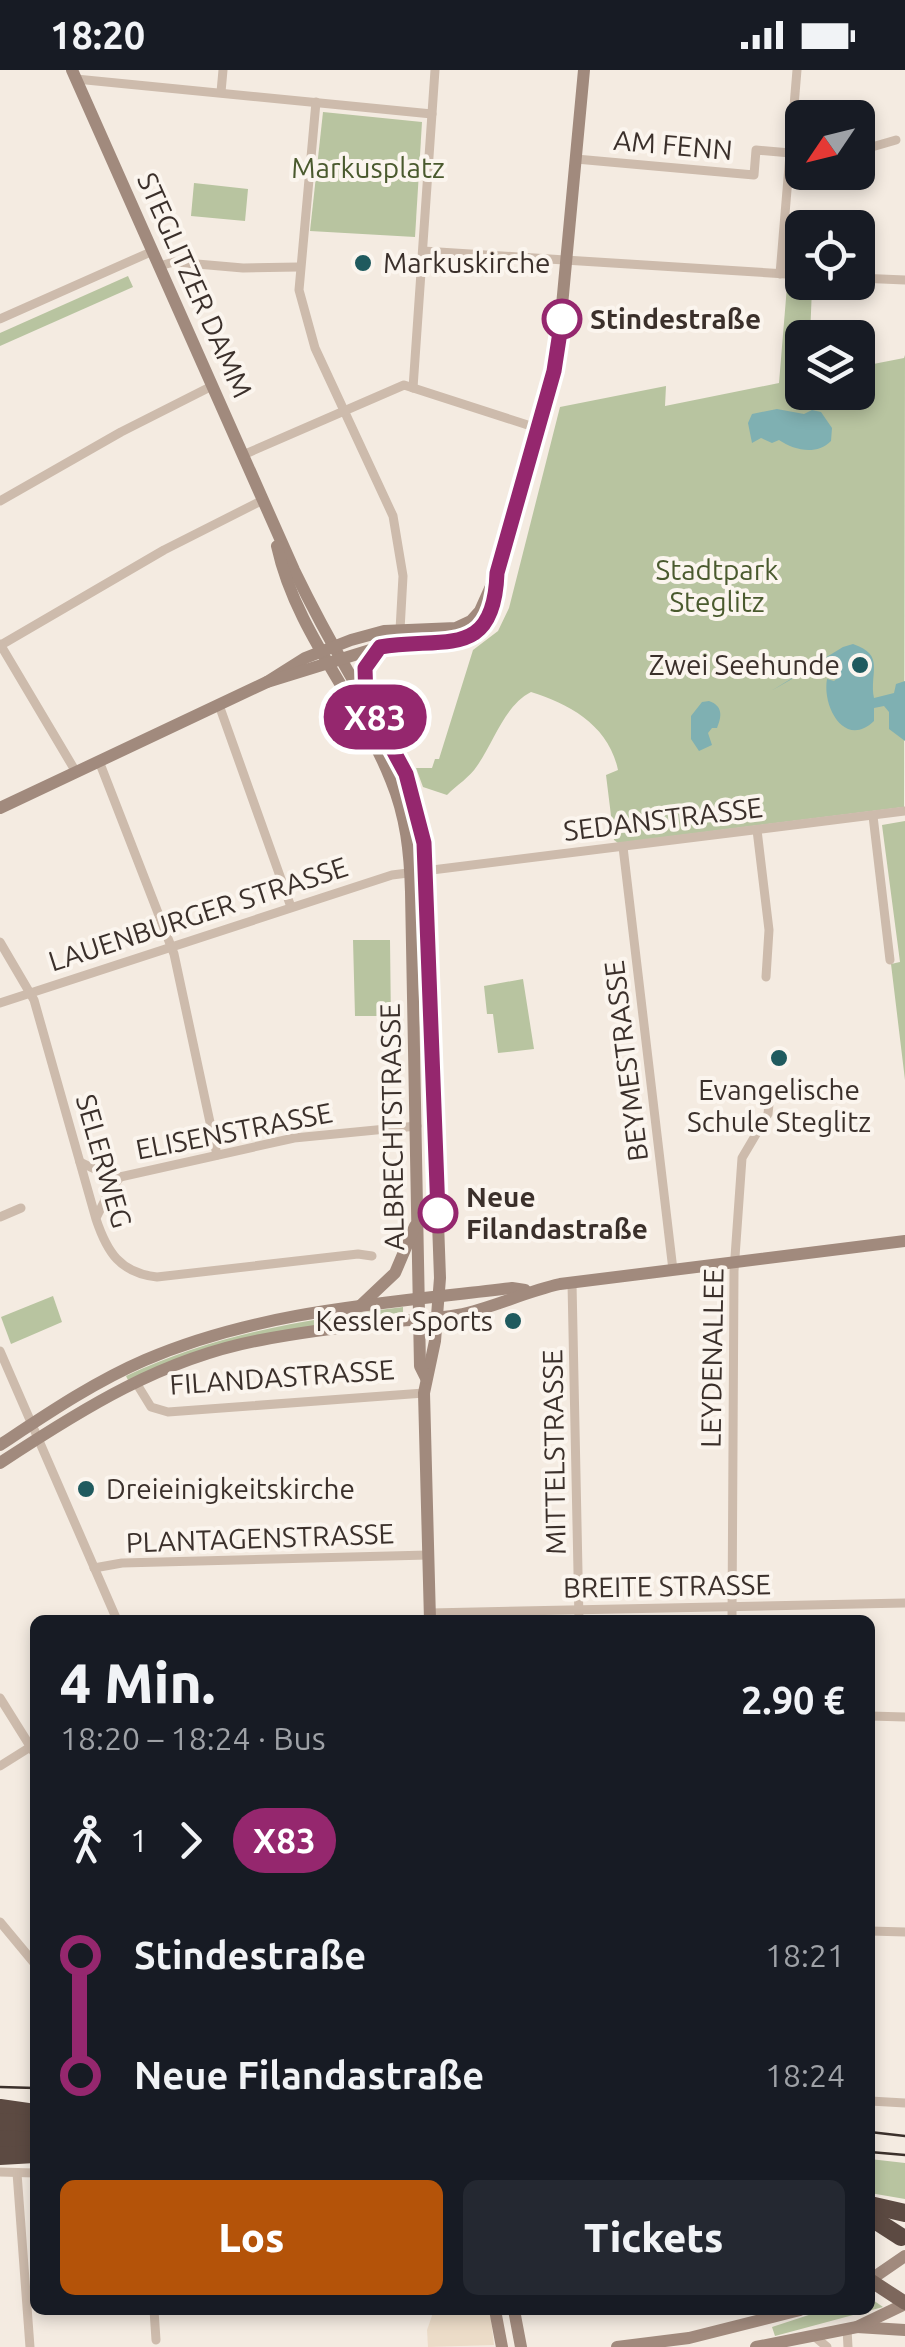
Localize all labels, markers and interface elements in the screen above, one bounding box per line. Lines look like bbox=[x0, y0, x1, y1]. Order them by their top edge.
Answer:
text: 18:20 bbox=[50, 14, 145, 56]
north arrow bbox=[785, 100, 875, 190]
map controls bbox=[785, 100, 875, 410]
street label: AM FENN bbox=[612, 124, 734, 165]
park label: Markusplatz bbox=[291, 152, 445, 183]
street label: STEGLITZER DAMM bbox=[132, 168, 259, 402]
button: locate bbox=[785, 210, 875, 300]
place label: Markuskirche bbox=[383, 247, 551, 278]
marker: Markuskirche bbox=[352, 252, 374, 274]
marker: Stindestraße bbox=[543, 300, 581, 338]
place label: Stindestraße bbox=[590, 303, 761, 334]
button: layers bbox=[785, 320, 875, 410]
park label: Stadtpark Steglitz bbox=[656, 554, 778, 617]
place label: Zwei Seehunde bbox=[649, 649, 840, 680]
marker: Zwei Seehunde bbox=[849, 654, 871, 676]
line badge: X83 bbox=[318, 684, 432, 750]
text: X83 bbox=[344, 697, 406, 737]
street label: SEDANSTRASSE bbox=[562, 791, 764, 846]
street label: LAUENBURGER STRASSE bbox=[44, 851, 351, 977]
street label: BEYMESTRASSE bbox=[598, 959, 653, 1163]
street label: ALBRECHTSTRASSE bbox=[374, 1003, 409, 1251]
marker: Evangelische Schule Steglitz bbox=[768, 1047, 790, 1069]
place label: Evangelische Schule Steglitz bbox=[687, 1074, 871, 1137]
street label: SELERWEG bbox=[71, 1090, 138, 1231]
street label: ELISENSTRASSE bbox=[133, 1096, 335, 1165]
place label: Neue Filandastraße bbox=[466, 1181, 648, 1244]
marker: Neue Filandastraße bbox=[419, 1194, 457, 1232]
street label: LEYDENALLEE bbox=[694, 1268, 729, 1448]
place label: Kessler Sports bbox=[316, 1305, 493, 1336]
marker: Kessler Sports bbox=[502, 1310, 524, 1332]
street label: MITTELSTRASSE bbox=[536, 1349, 571, 1555]
street label: FILANDASTRASSE bbox=[168, 1353, 395, 1400]
place label: Dreieinigkeitskirche bbox=[106, 1473, 355, 1504]
marker: Dreieinigkeitskirche bbox=[75, 1478, 97, 1500]
street label: PLANTAGENSTRASSE bbox=[125, 1517, 395, 1558]
street label: BREITE STRASSE bbox=[563, 1568, 771, 1603]
text: 4 Min. bbox=[60, 1652, 215, 1713]
text: 2.90 € bbox=[741, 1679, 845, 1721]
text: 18:20 – 18:24 · Bus bbox=[60, 1720, 326, 1756]
icon: walk bbox=[60, 1813, 115, 1868]
icon: forward bbox=[163, 1813, 218, 1868]
text: X83 bbox=[253, 1820, 316, 1860]
text: 1 bbox=[130, 1822, 148, 1858]
text: Stindestraße bbox=[134, 1934, 366, 1976]
text: 18:21 bbox=[765, 1937, 845, 1973]
text: Neue Filandastraße bbox=[134, 2054, 484, 2096]
text: 18:24 bbox=[765, 2057, 845, 2093]
button: Los bbox=[60, 2180, 443, 2295]
button: Tickets bbox=[463, 2180, 845, 2295]

